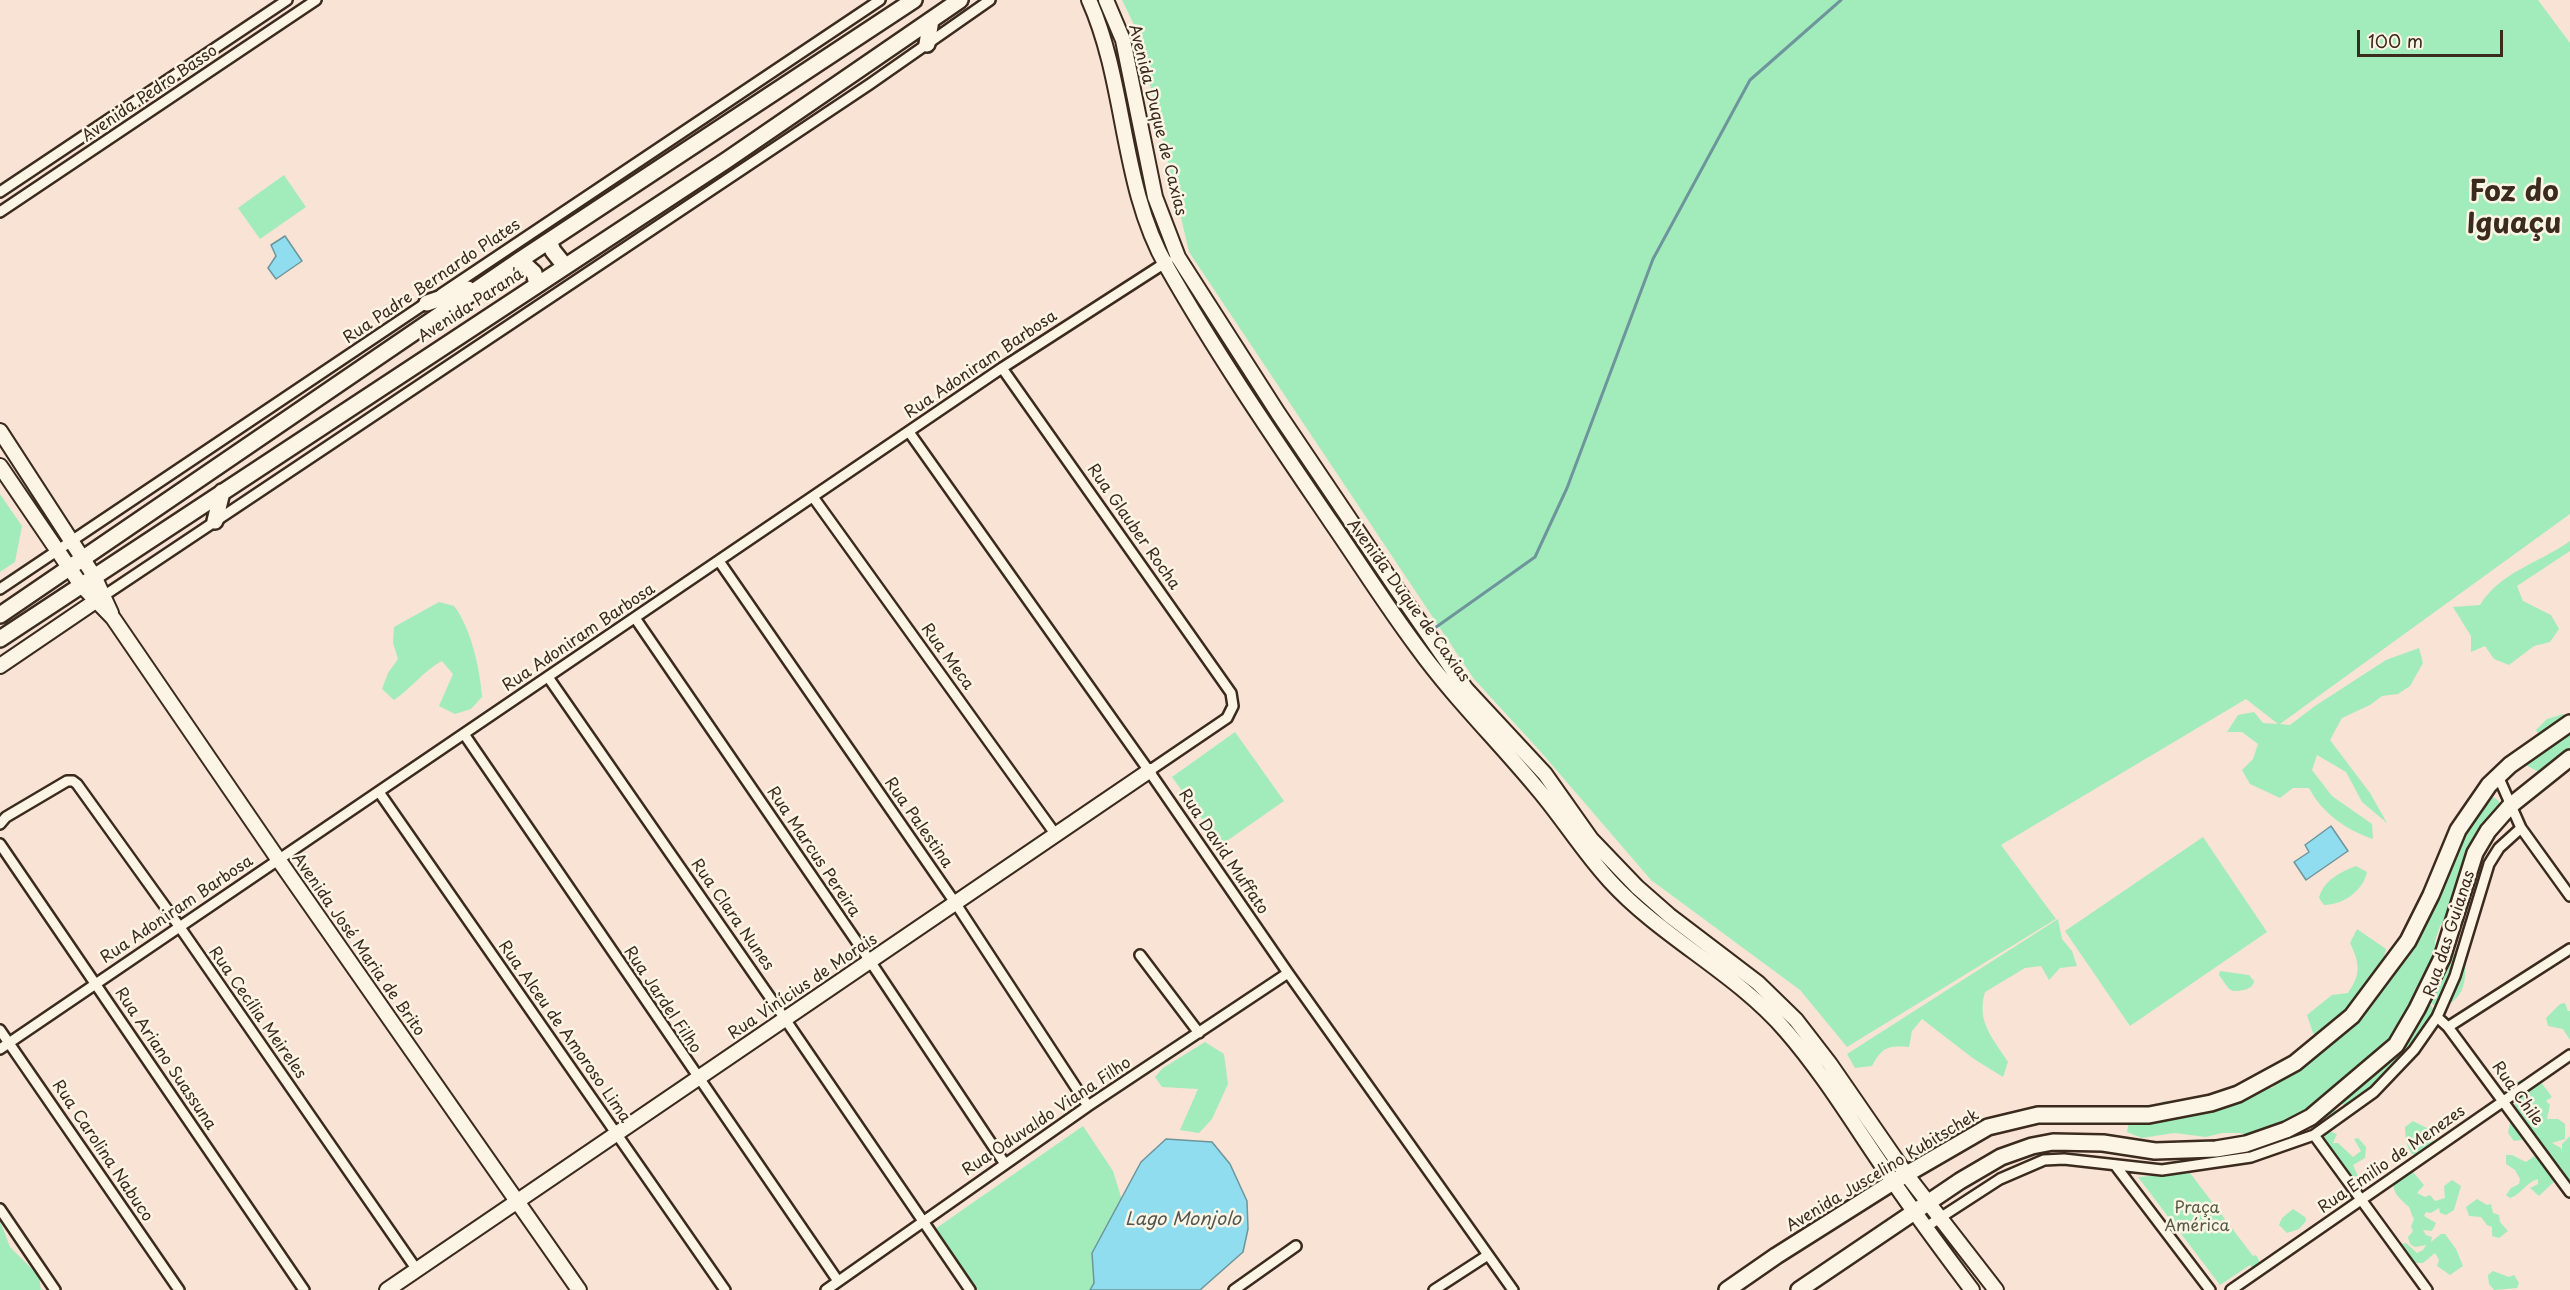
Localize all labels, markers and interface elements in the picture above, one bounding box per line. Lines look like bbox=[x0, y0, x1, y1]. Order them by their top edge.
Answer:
scale bar bbox=[2360, 18, 2506, 56]
street label: Avenida Duque de Caxias bbox=[1124, 22, 1190, 218]
text: 100 m bbox=[2368, 27, 2423, 54]
street label: Avenida Pedro Basso bbox=[79, 42, 221, 146]
district label: Foz do Iguaçu bbox=[2467, 176, 2561, 242]
street label: Rua Padre Bernardo Plates bbox=[340, 216, 524, 348]
street label: Avenida Paraná bbox=[415, 265, 527, 347]
street label: Rua Adoniram Barbosa bbox=[901, 307, 1061, 423]
street label: Rua Glauber Rocha bbox=[1082, 460, 1184, 594]
street label: Avenida Duque de Caxias bbox=[1342, 516, 1474, 686]
street label: Rua Adoniram Barbosa bbox=[499, 580, 659, 696]
street label: Rua Meca bbox=[916, 620, 978, 694]
street label: Rua Palestina bbox=[880, 774, 956, 872]
street label: Rua Marcus Pereira bbox=[762, 783, 864, 921]
street label: Rua David Muffato bbox=[1174, 786, 1272, 918]
street label: Avenida José Maria de Brito bbox=[288, 850, 428, 1040]
street label: Rua Adoniram Barbosa bbox=[97, 852, 257, 968]
street label: Rua Clara Nunes bbox=[686, 855, 778, 975]
street label: Rua das Guianas bbox=[2420, 868, 2480, 1000]
street label: Rua Vinícius de Morais bbox=[725, 930, 881, 1044]
street label: Rua Alceu de Amoroso Lima bbox=[494, 937, 634, 1127]
street label: Rua Cecília Meireles bbox=[204, 943, 310, 1083]
street label: Rua Jardel Filho bbox=[619, 943, 705, 1057]
street label: Rua Ariano Suassuna bbox=[110, 984, 220, 1134]
street label: Rua Oduvaldo Viana Filho bbox=[959, 1053, 1135, 1181]
street label: Rua Chile bbox=[2487, 1058, 2547, 1130]
street label: Rua Carolina Nabuco bbox=[47, 1077, 157, 1225]
street label: Rua Emilio de Menezes bbox=[2315, 1102, 2469, 1218]
street label: Avenida Juscelino Kubitschek bbox=[1783, 1106, 1983, 1236]
park label: Praça América bbox=[2165, 1199, 2229, 1237]
water label: Lago Monjolo bbox=[1125, 1209, 1241, 1231]

